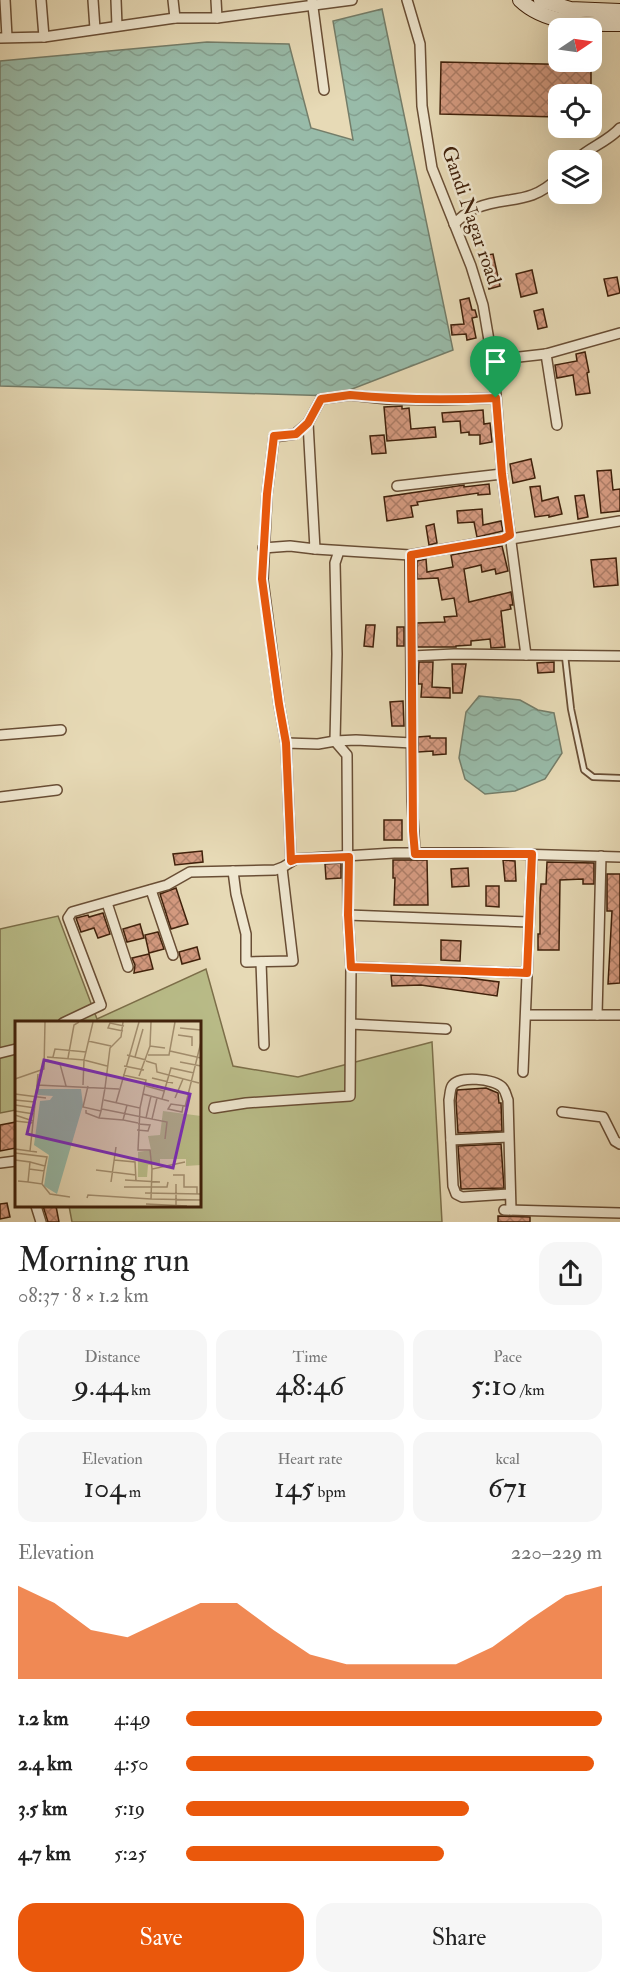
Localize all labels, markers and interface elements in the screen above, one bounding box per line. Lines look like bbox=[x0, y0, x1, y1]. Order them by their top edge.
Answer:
north arrow bbox=[548, 18, 602, 72]
map controls bbox=[548, 18, 602, 204]
button: locate bbox=[548, 84, 602, 138]
street label: Gandi Nagar road bbox=[436, 142, 507, 288]
button: layers bbox=[548, 150, 602, 204]
pin bbox=[470, 336, 521, 398]
icon: arrive bbox=[479, 345, 512, 378]
inset map bbox=[15, 1021, 201, 1207]
text: Morning run bbox=[18, 1240, 190, 1281]
button: share bbox=[539, 1242, 602, 1305]
text: 08:37 · 8 × 1.2 km bbox=[18, 1283, 149, 1308]
text: Distance bbox=[84, 1347, 140, 1367]
text: Time bbox=[293, 1347, 327, 1367]
text: Pace bbox=[493, 1347, 522, 1367]
text: 9.44 bbox=[74, 1367, 128, 1404]
text: 48:46 bbox=[276, 1367, 344, 1404]
text: 5:10 bbox=[471, 1367, 517, 1404]
text: km bbox=[128, 1380, 151, 1400]
text: /km bbox=[517, 1380, 545, 1400]
text: Elevation bbox=[82, 1449, 143, 1469]
text: Heart rate bbox=[277, 1449, 343, 1469]
text: kcal bbox=[495, 1449, 520, 1469]
text: 104 bbox=[83, 1469, 125, 1506]
text: 145 bbox=[274, 1469, 314, 1506]
text: 671 bbox=[488, 1469, 527, 1506]
text: m bbox=[125, 1482, 141, 1502]
text: bpm bbox=[314, 1482, 346, 1502]
text: Elevation bbox=[18, 1540, 94, 1565]
text: 220–229 m bbox=[511, 1540, 602, 1565]
text: 1.2 km bbox=[18, 1706, 68, 1731]
text: 4:49 bbox=[114, 1706, 151, 1731]
text: 2.4 km bbox=[18, 1751, 72, 1776]
text: 4:50 bbox=[114, 1751, 149, 1776]
text: 3.5 km bbox=[18, 1796, 67, 1821]
text: 5:19 bbox=[114, 1796, 145, 1821]
text: 4.7 km bbox=[18, 1841, 71, 1866]
text: 5:25 bbox=[114, 1841, 147, 1866]
button: Save bbox=[18, 1903, 304, 1972]
button: Share bbox=[316, 1903, 602, 1972]

